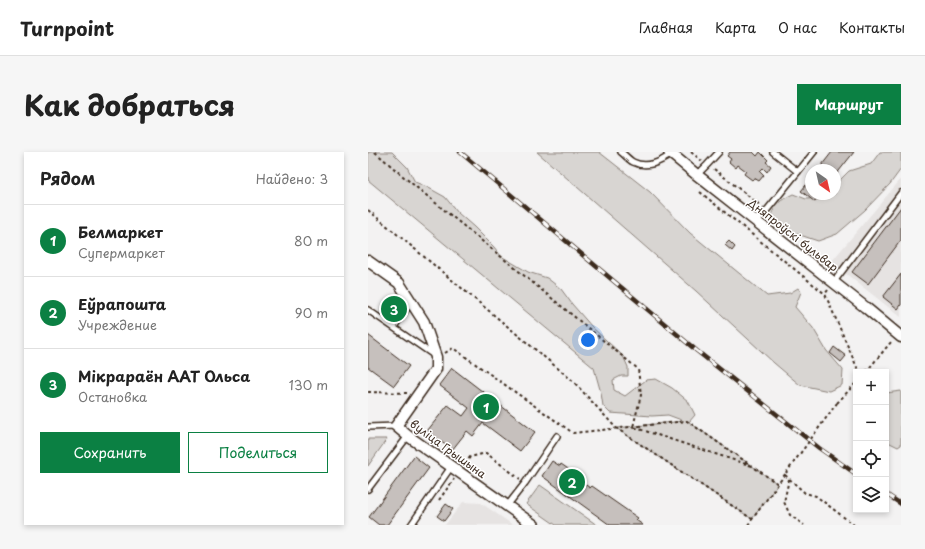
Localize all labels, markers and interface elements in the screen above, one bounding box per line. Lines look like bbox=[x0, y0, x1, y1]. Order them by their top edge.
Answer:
text: Turnpoint bbox=[20, 14, 114, 42]
text: Главная bbox=[639, 17, 693, 38]
text: Карта bbox=[715, 17, 756, 38]
text: О нас bbox=[778, 17, 817, 38]
text: Контакты bbox=[839, 17, 905, 38]
text: Как добраться bbox=[24, 83, 235, 126]
button: Маршрут bbox=[797, 84, 901, 125]
north arrow bbox=[805, 164, 841, 200]
text: Рядом bbox=[40, 165, 95, 191]
text: Найдено: 3 bbox=[256, 169, 328, 188]
street label: Дняпроўскі бульвар bbox=[744, 193, 842, 275]
text: Белмаркет bbox=[78, 220, 163, 243]
text: 1 bbox=[50, 231, 56, 250]
text: 80 m bbox=[294, 231, 328, 250]
text: Супермаркет bbox=[78, 243, 165, 262]
text: Еўрапошта bbox=[78, 292, 166, 315]
pin: 3 bbox=[381, 294, 407, 324]
text: 2 bbox=[48, 303, 58, 322]
text: 90 m bbox=[295, 303, 328, 322]
text: Учреждение bbox=[78, 315, 157, 334]
your location bbox=[578, 330, 598, 350]
text: Мікрараён ААТ Ольса bbox=[78, 364, 250, 387]
map controls bbox=[853, 369, 889, 513]
button: + bbox=[853, 369, 889, 405]
text: 3 bbox=[49, 375, 57, 394]
text: 130 m bbox=[289, 375, 328, 394]
text: Остановка bbox=[78, 387, 147, 406]
pin: 1 bbox=[473, 392, 499, 422]
button: − bbox=[853, 405, 889, 441]
street label: вуліца Грышына bbox=[407, 415, 490, 482]
button: Сохранить bbox=[40, 432, 180, 473]
button: Поделиться bbox=[188, 432, 328, 473]
button: locate bbox=[853, 441, 889, 477]
pin: 2 bbox=[559, 467, 585, 497]
button: layers bbox=[853, 477, 889, 513]

